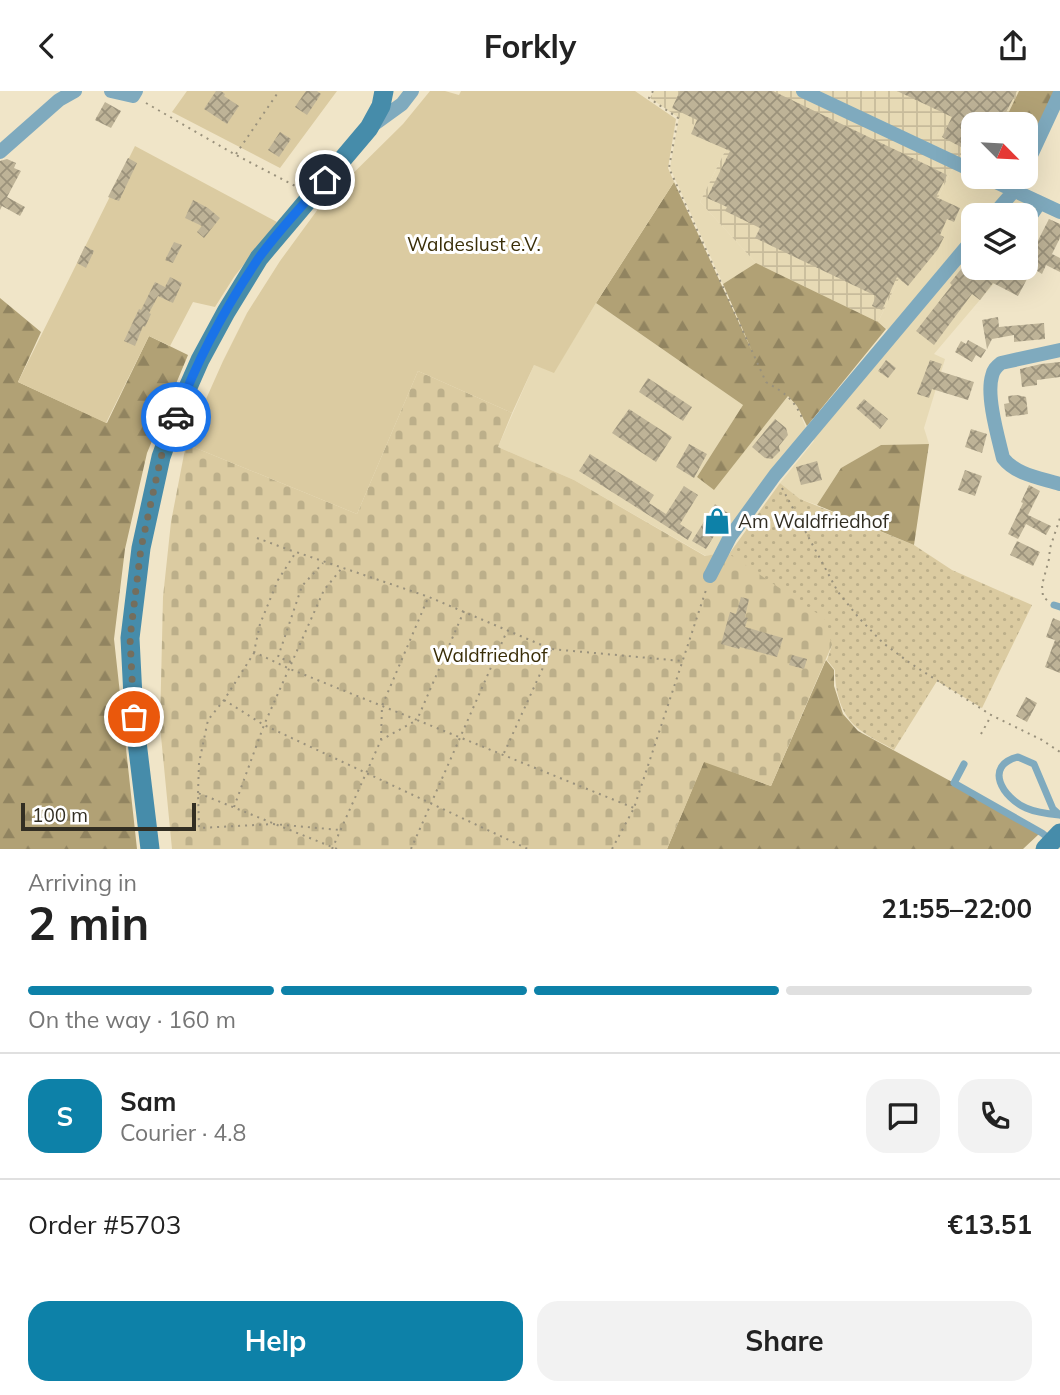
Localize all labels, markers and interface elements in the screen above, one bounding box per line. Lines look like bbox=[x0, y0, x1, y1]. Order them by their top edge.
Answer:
text: Forkly bbox=[484, 26, 576, 66]
icon: back bbox=[28, 27, 66, 65]
icon: share bbox=[994, 27, 1032, 65]
north arrow bbox=[961, 112, 1038, 189]
map controls bbox=[961, 112, 1038, 280]
pin bbox=[295, 150, 355, 210]
icon: home bbox=[306, 161, 344, 199]
button: layers bbox=[961, 203, 1038, 280]
park label: Waldeslust e.V. bbox=[407, 232, 541, 256]
courier bbox=[141, 382, 211, 452]
icon: car bbox=[157, 398, 195, 436]
shop icon: Am Waldfriedhof bbox=[702, 506, 732, 536]
place label: Am Waldfriedhof bbox=[738, 509, 889, 533]
park label: Waldfriedhof bbox=[432, 643, 548, 667]
pin bbox=[104, 687, 164, 747]
icon: bag bbox=[115, 698, 153, 736]
scale bar bbox=[21, 800, 196, 832]
text: 100 m bbox=[32, 803, 88, 827]
text: Arriving in bbox=[28, 868, 137, 897]
text: 21:55–22:00 bbox=[881, 892, 1032, 925]
text: 2 min bbox=[28, 894, 149, 952]
text: On the way · 160 m bbox=[28, 1005, 236, 1034]
button: chat bbox=[866, 1079, 940, 1153]
button: phone bbox=[958, 1079, 1032, 1153]
text: Sam bbox=[120, 1085, 176, 1118]
text: S bbox=[57, 1100, 73, 1133]
text: Courier · 4.8 bbox=[120, 1118, 246, 1147]
text: Order #5703 bbox=[28, 1208, 181, 1241]
text: €13.51 bbox=[948, 1208, 1032, 1241]
button: Help bbox=[28, 1301, 523, 1381]
button: Share bbox=[537, 1301, 1032, 1381]

